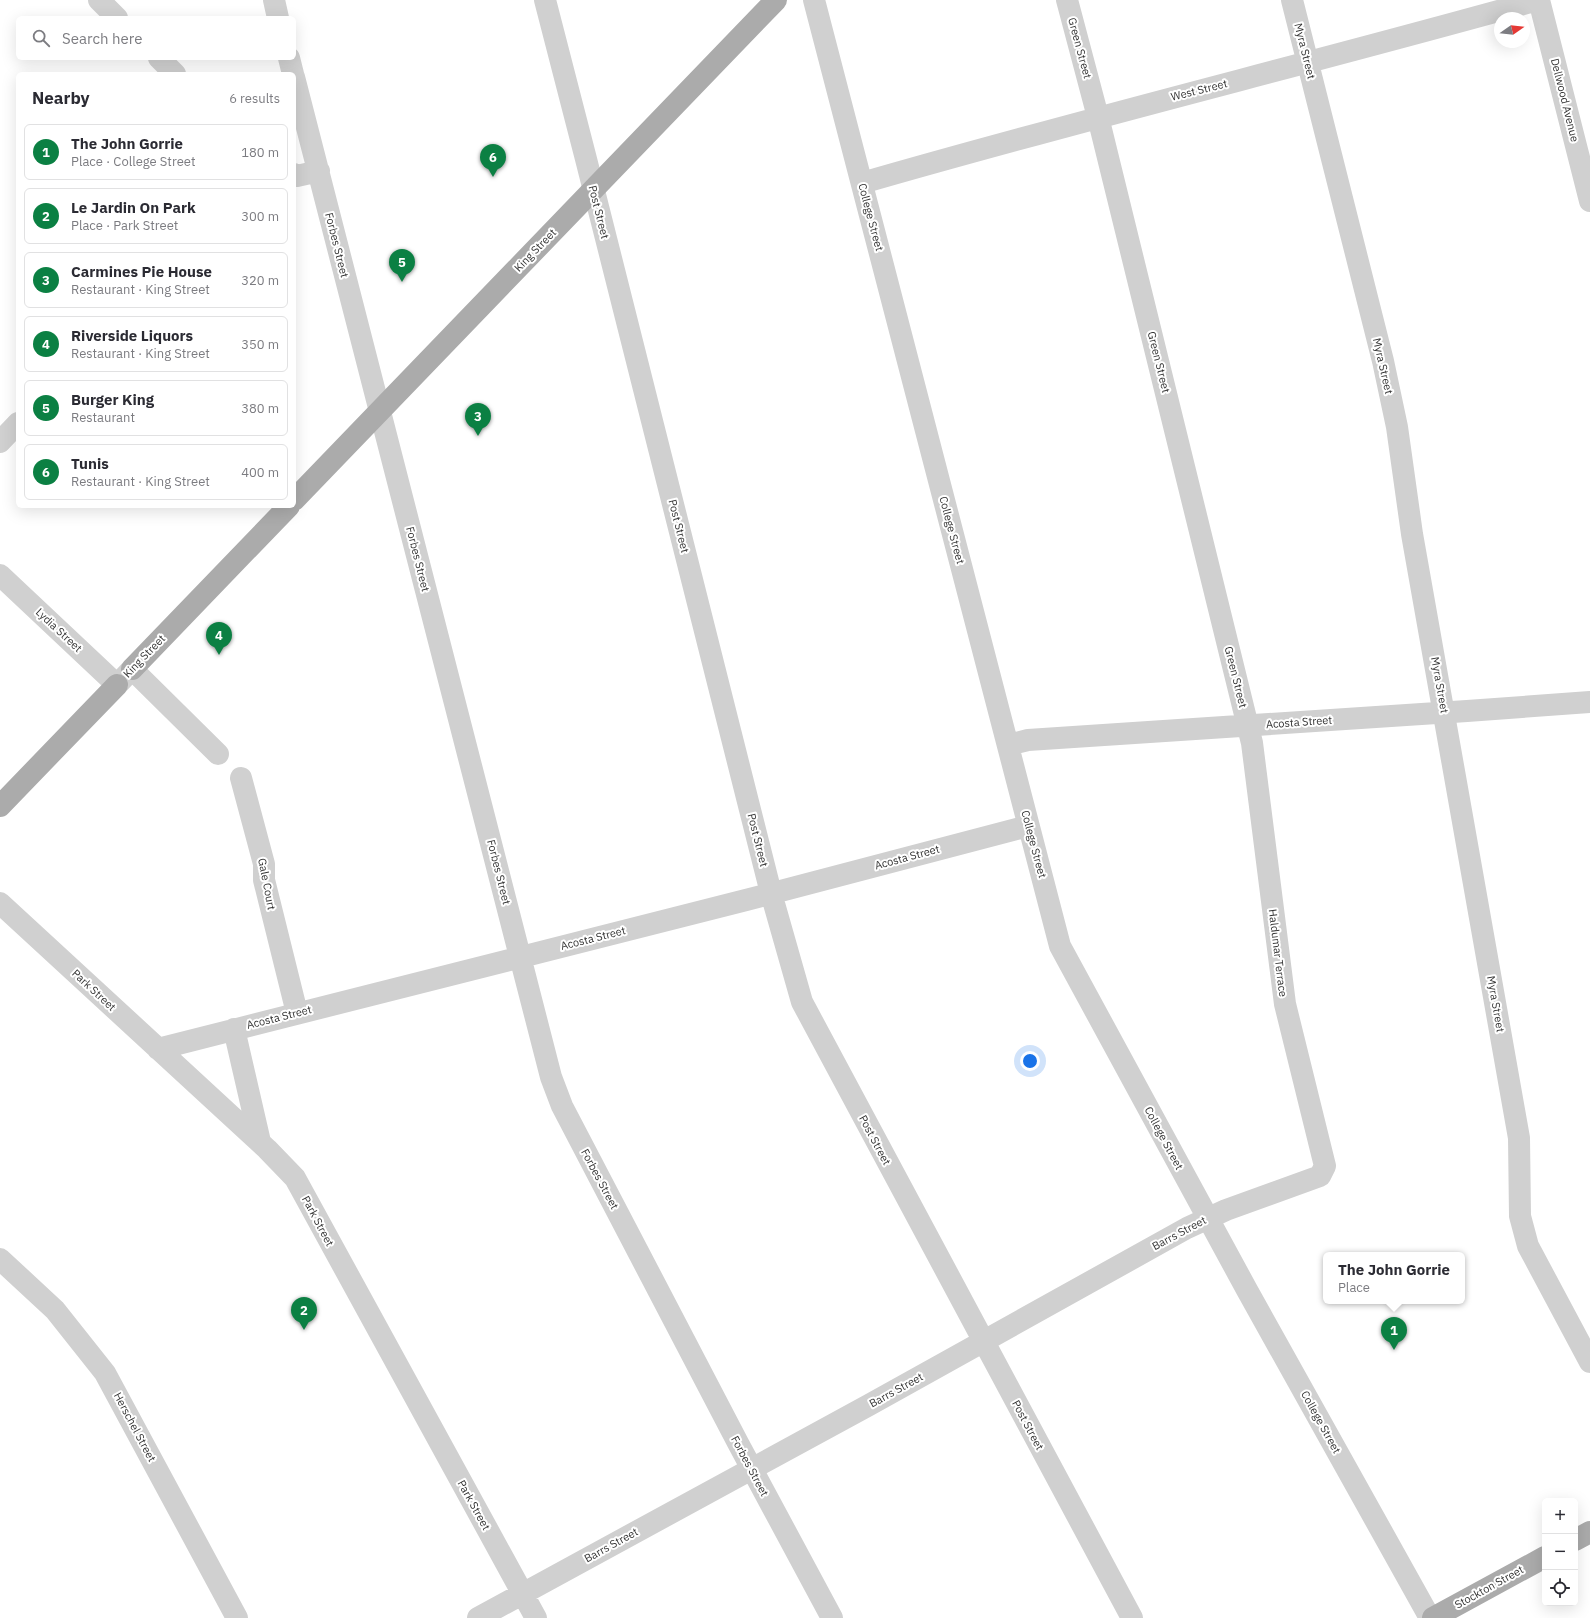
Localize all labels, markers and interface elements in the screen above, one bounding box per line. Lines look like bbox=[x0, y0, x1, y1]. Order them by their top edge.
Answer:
north arrow bbox=[1494, 12, 1530, 48]
search box bbox=[16, 16, 296, 60]
street label: Green Street bbox=[1065, 16, 1095, 80]
street label: Myra Street bbox=[1291, 22, 1319, 81]
icon: search bbox=[30, 27, 52, 49]
text: Search here bbox=[62, 29, 142, 48]
street label: Dellwood Avenue bbox=[1548, 57, 1582, 143]
street label: West Street bbox=[1169, 76, 1229, 104]
text: Nearby bbox=[32, 87, 90, 109]
text: 6 results bbox=[229, 90, 280, 107]
text: The John Gorrie bbox=[71, 134, 183, 153]
text: 1 bbox=[42, 144, 50, 161]
text: 180 m bbox=[241, 144, 279, 161]
pin: 6 bbox=[480, 144, 506, 177]
text: Place · College Street bbox=[71, 153, 195, 170]
street label: College Street bbox=[855, 182, 887, 253]
street label: Post Street bbox=[586, 184, 612, 240]
text: Le Jardin On Park bbox=[71, 198, 196, 217]
text: 2 bbox=[42, 208, 50, 225]
text: 300 m bbox=[241, 208, 279, 225]
street label: Forbes Street bbox=[322, 211, 352, 279]
text: Place · Park Street bbox=[71, 217, 178, 234]
street label: King Street bbox=[511, 225, 559, 274]
pin: 5 bbox=[389, 249, 415, 282]
text: Carmines Pie House bbox=[71, 262, 212, 281]
text: 3 bbox=[42, 272, 50, 289]
text: 320 m bbox=[241, 272, 279, 289]
text: Restaurant · King Street bbox=[71, 281, 210, 298]
text: Riverside Liquors bbox=[71, 326, 193, 345]
street label: Green Street bbox=[1145, 330, 1173, 394]
text: 4 bbox=[42, 336, 50, 353]
text: 350 m bbox=[241, 336, 279, 353]
street label: Myra Street bbox=[1370, 337, 1396, 396]
text: Restaurant · King Street bbox=[71, 345, 210, 362]
text: Burger King bbox=[71, 390, 154, 409]
text: 5 bbox=[42, 400, 50, 417]
text: 380 m bbox=[241, 400, 279, 417]
pin: 3 bbox=[465, 403, 491, 436]
text: Restaurant bbox=[71, 409, 135, 426]
text: Tunis bbox=[71, 454, 109, 473]
text: 6 bbox=[42, 464, 50, 481]
text: 400 m bbox=[241, 464, 279, 481]
text: Restaurant · King Street bbox=[71, 473, 210, 490]
street label: College Street bbox=[936, 495, 968, 566]
street label: Post Street bbox=[666, 498, 692, 554]
street label: Forbes Street bbox=[403, 525, 433, 593]
street label: Lydia Street bbox=[33, 605, 85, 655]
pin: 4 bbox=[206, 622, 232, 655]
street label: King Street bbox=[120, 631, 168, 680]
street label: Green Street bbox=[1222, 645, 1250, 709]
street label: Myra Street bbox=[1428, 656, 1452, 714]
street label: Acosta Street bbox=[1265, 713, 1333, 731]
street label: College Street bbox=[1018, 809, 1050, 880]
street label: Post Street bbox=[745, 812, 771, 868]
street label: Forbes Street bbox=[484, 838, 514, 906]
street label: Acosta Street bbox=[873, 842, 941, 872]
street label: Gale Court bbox=[255, 857, 279, 911]
street label: Haldumar Terrace bbox=[1266, 908, 1290, 998]
street label: Acosta Street bbox=[559, 923, 627, 953]
street label: Park Street bbox=[69, 966, 119, 1014]
street label: Myra Street bbox=[1484, 975, 1508, 1033]
street label: Acosta Street bbox=[245, 1002, 313, 1032]
your location bbox=[1020, 1051, 1040, 1071]
street label: College Street bbox=[1142, 1104, 1187, 1172]
street label: Post Street bbox=[856, 1113, 894, 1167]
street label: Forbes Street bbox=[578, 1146, 622, 1212]
street label: Park Street bbox=[299, 1193, 337, 1249]
street label: Barrs Street bbox=[1150, 1213, 1209, 1253]
popup bbox=[1323, 1252, 1465, 1304]
text: The John Gorrie bbox=[1338, 1260, 1450, 1279]
text: Place bbox=[1338, 1279, 1370, 1296]
pin: 2 bbox=[291, 1297, 317, 1330]
pin: 1 bbox=[1381, 1317, 1407, 1350]
street label: Barrs Street bbox=[867, 1369, 925, 1410]
street label: College Street bbox=[1298, 1388, 1344, 1456]
street label: Herschel Street bbox=[111, 1390, 159, 1464]
street label: Post Street bbox=[1009, 1398, 1047, 1452]
street label: Forbes Street bbox=[728, 1433, 772, 1499]
street label: Park Street bbox=[455, 1478, 494, 1533]
map controls bbox=[1542, 1498, 1578, 1606]
button: + bbox=[1542, 1498, 1578, 1534]
street label: Barrs Street bbox=[582, 1524, 640, 1565]
button: − bbox=[1542, 1534, 1578, 1570]
street label: Stockton Street bbox=[1452, 1562, 1526, 1612]
button: locate bbox=[1542, 1570, 1578, 1606]

